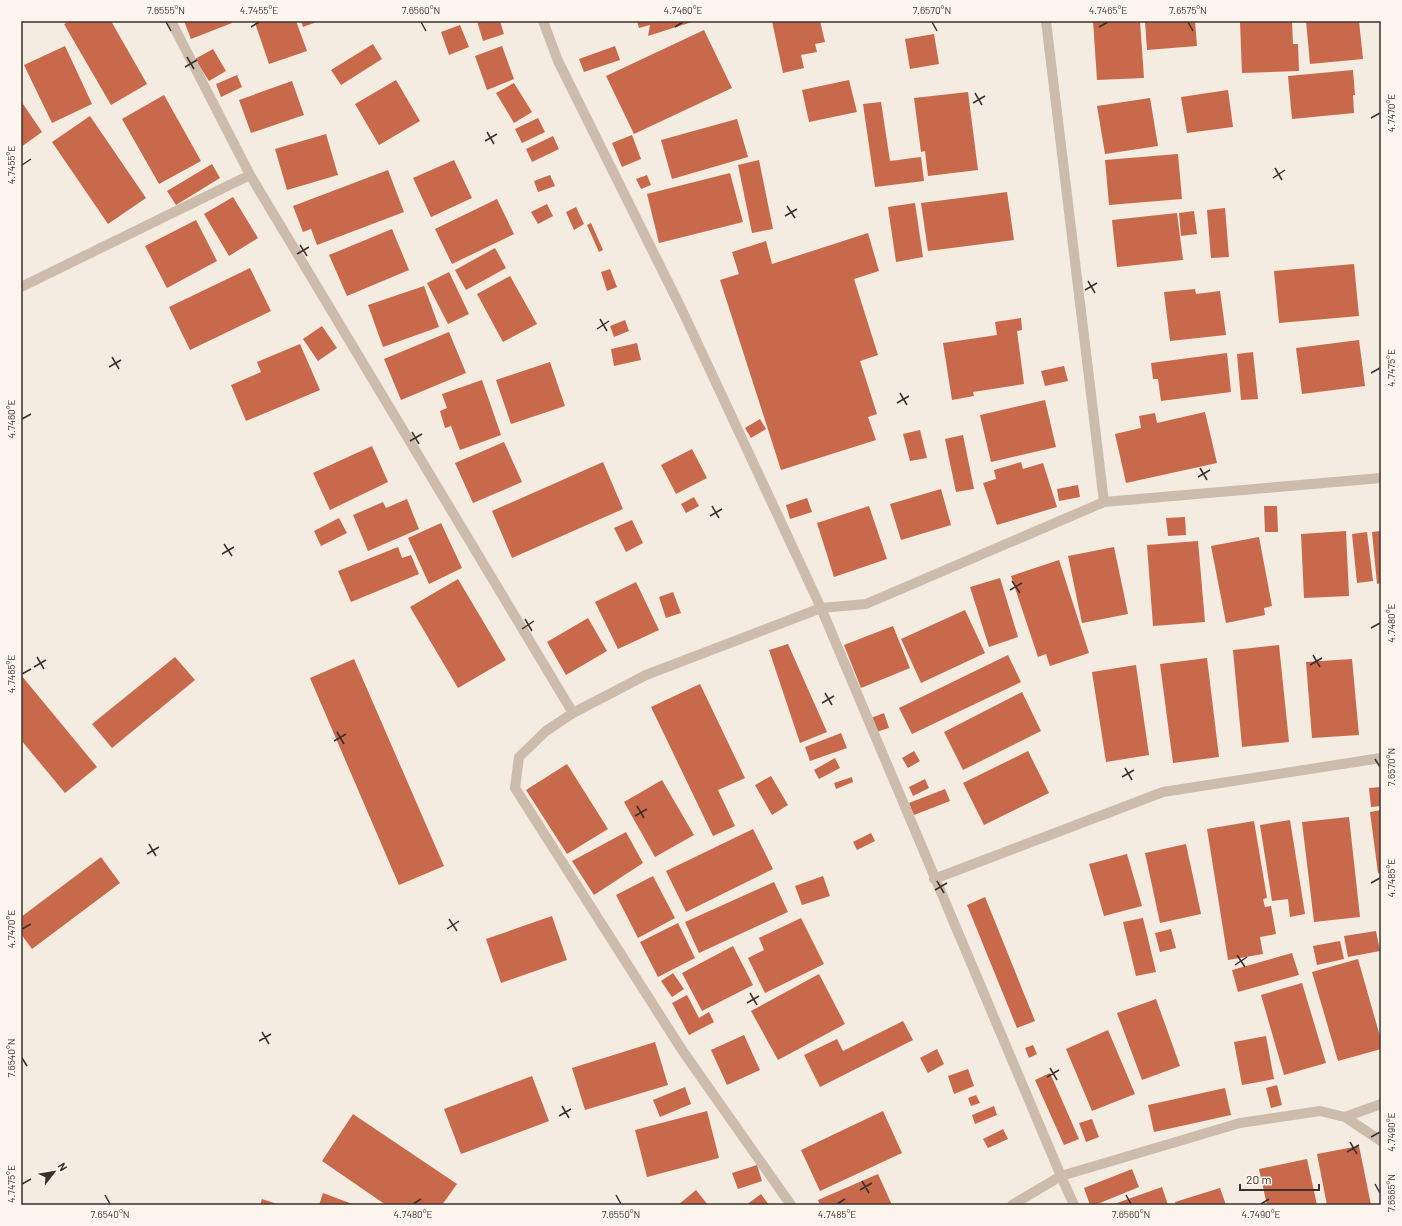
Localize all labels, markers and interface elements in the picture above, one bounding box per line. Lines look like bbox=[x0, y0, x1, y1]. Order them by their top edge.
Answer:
text: 7.6555°N bbox=[147, 4, 185, 16]
text: 4.7455°E bbox=[240, 4, 278, 16]
text: 7.6560°N bbox=[402, 4, 440, 16]
text: 4.7460°E bbox=[663, 4, 703, 16]
text: 7.6570°N bbox=[913, 4, 951, 16]
text: 4.7465°E bbox=[1089, 4, 1127, 16]
text: 7.6575°N bbox=[1169, 4, 1207, 16]
text: 4.7470°E bbox=[1385, 94, 1397, 132]
text: 4.7455°E bbox=[5, 146, 17, 184]
text: 4.7475°E bbox=[1385, 349, 1397, 387]
text: 4.7460°E bbox=[5, 399, 17, 439]
text: 4.7480°E bbox=[1385, 603, 1397, 643]
text: 4.7465°E bbox=[5, 655, 17, 693]
text: 7.6570°N bbox=[1385, 748, 1397, 786]
text: 4.7485°E bbox=[1385, 859, 1397, 897]
text: 4.7470°E bbox=[5, 910, 17, 948]
text: 7.6540°N bbox=[5, 1038, 17, 1078]
text: 4.7490°E bbox=[1385, 1112, 1397, 1152]
north arrow bbox=[34, 1152, 74, 1192]
text: N bbox=[56, 1160, 70, 1173]
text: 4.7475°E bbox=[5, 1165, 17, 1203]
scale bar bbox=[1240, 1166, 1319, 1192]
text: 20 m bbox=[1246, 1172, 1272, 1186]
text: 7.6565°N bbox=[1385, 1174, 1397, 1212]
text: 7.6540°N bbox=[90, 1208, 130, 1220]
text: 4.7480°E bbox=[393, 1208, 433, 1220]
text: 7.6550°N bbox=[602, 1208, 640, 1220]
text: 4.7485°E bbox=[818, 1208, 856, 1220]
text: 7.6560°N bbox=[1112, 1208, 1150, 1220]
text: 4.7490°E bbox=[1241, 1208, 1281, 1220]

